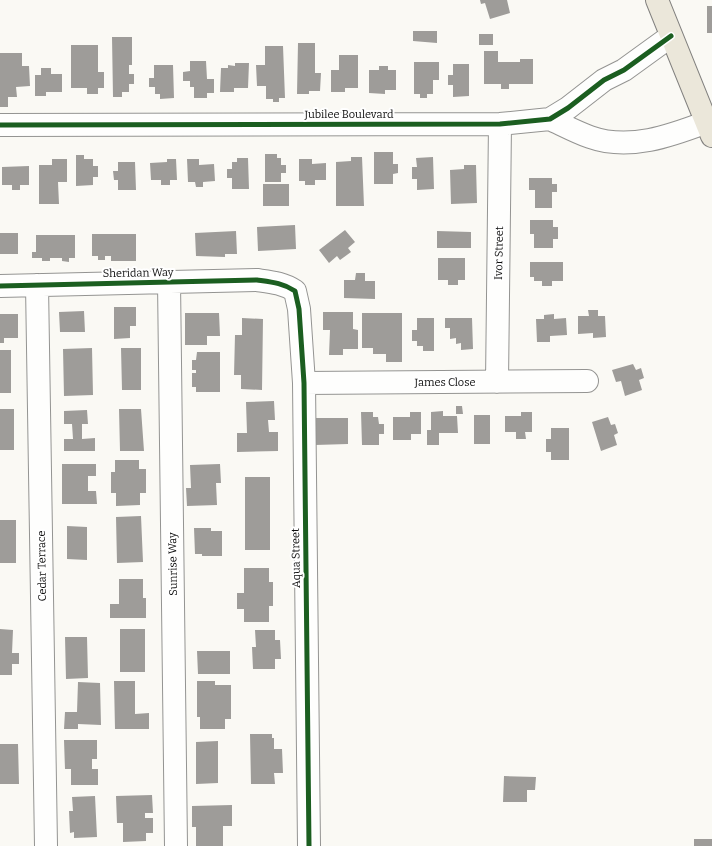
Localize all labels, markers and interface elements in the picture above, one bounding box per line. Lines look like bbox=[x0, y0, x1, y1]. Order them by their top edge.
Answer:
street label: Jubilee Boulevard bbox=[303, 108, 394, 121]
street label: Ivor Street bbox=[492, 226, 506, 280]
street label: Sheridan Way bbox=[102, 266, 174, 280]
street label: James Close bbox=[414, 376, 475, 389]
street label: Aqua Street bbox=[289, 528, 303, 588]
street label: Cedar Terrace bbox=[35, 530, 49, 602]
street label: Sunrise Way bbox=[166, 532, 180, 596]

